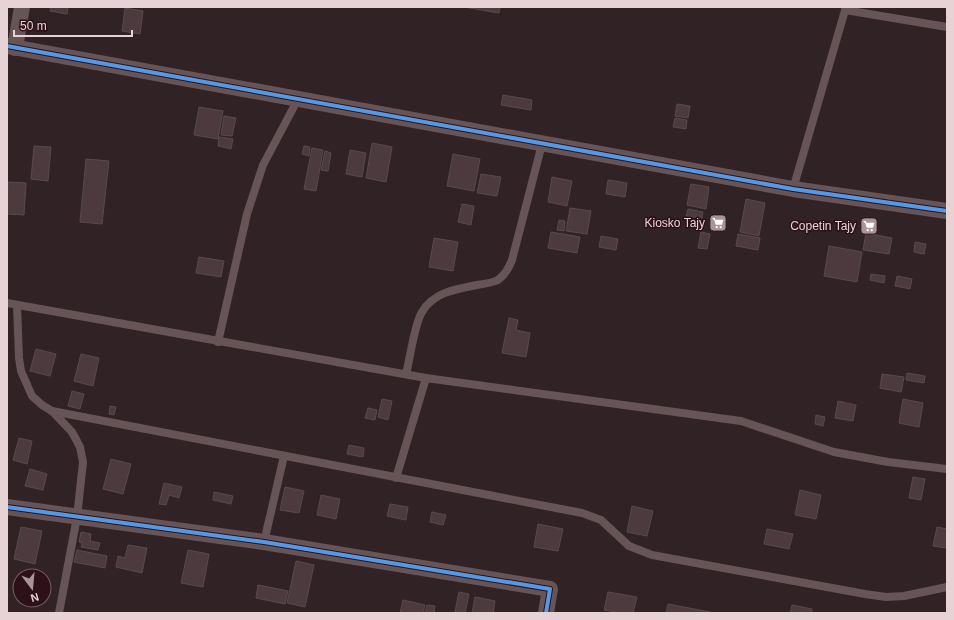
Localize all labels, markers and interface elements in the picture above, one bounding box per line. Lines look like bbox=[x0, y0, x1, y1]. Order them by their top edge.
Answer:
scale bar bbox=[14, 12, 132, 38]
text: 50 m bbox=[20, 19, 47, 33]
supermarket icon: Kiosko Tajy bbox=[708, 213, 728, 233]
place label: Kiosko Tajy bbox=[645, 216, 705, 230]
supermarket icon: Copetin Tajy bbox=[859, 216, 879, 236]
place label: Copetin Tajy bbox=[790, 219, 856, 233]
north arrow bbox=[12, 568, 52, 608]
text: N bbox=[29, 591, 40, 604]

